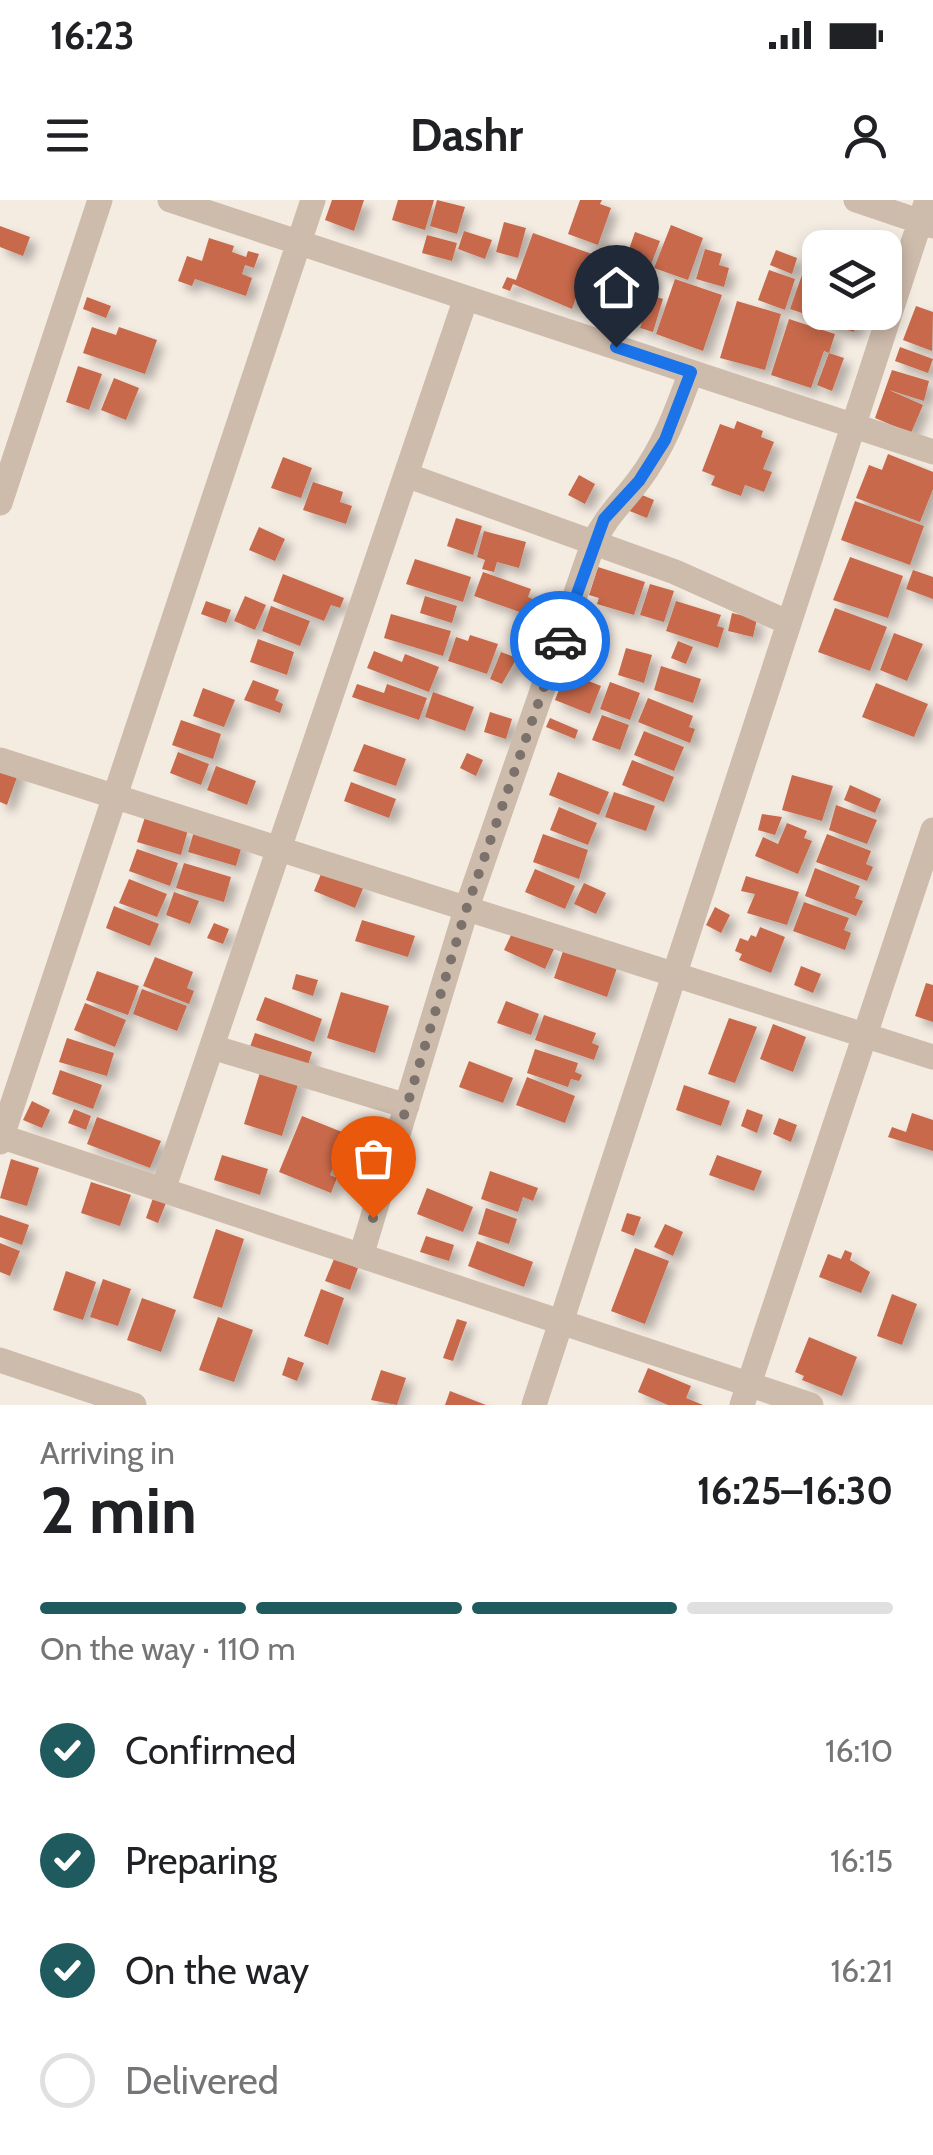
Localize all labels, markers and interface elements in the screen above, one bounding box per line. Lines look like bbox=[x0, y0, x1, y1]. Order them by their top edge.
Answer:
text: 16:23 bbox=[50, 12, 134, 59]
icon: menu bbox=[40, 108, 95, 163]
text: Dashr bbox=[410, 108, 523, 162]
icon: person bbox=[838, 108, 893, 163]
map controls bbox=[802, 230, 902, 330]
button: layers bbox=[802, 230, 902, 330]
pin bbox=[574, 245, 659, 348]
icon: home bbox=[589, 260, 644, 315]
courier bbox=[510, 591, 610, 691]
icon: car bbox=[533, 614, 588, 669]
pin bbox=[331, 1116, 416, 1219]
icon: bag bbox=[346, 1131, 401, 1186]
text: Arriving in bbox=[40, 1433, 175, 1472]
text: 16:25–16:30 bbox=[697, 1467, 893, 1514]
text: 2 min bbox=[40, 1470, 197, 1549]
text: On the way · 110 m bbox=[40, 1629, 296, 1668]
icon: check bbox=[40, 1723, 95, 1778]
text: Confirmed bbox=[125, 1727, 296, 1774]
text: 16:10 bbox=[825, 1731, 893, 1770]
icon: check bbox=[40, 1833, 95, 1888]
text: Preparing bbox=[125, 1837, 277, 1884]
text: 16:15 bbox=[830, 1841, 893, 1880]
icon: check bbox=[40, 1943, 95, 1998]
text: On the way bbox=[125, 1947, 309, 1994]
text: 16:21 bbox=[831, 1951, 893, 1990]
text: Delivered bbox=[125, 2057, 279, 2104]

